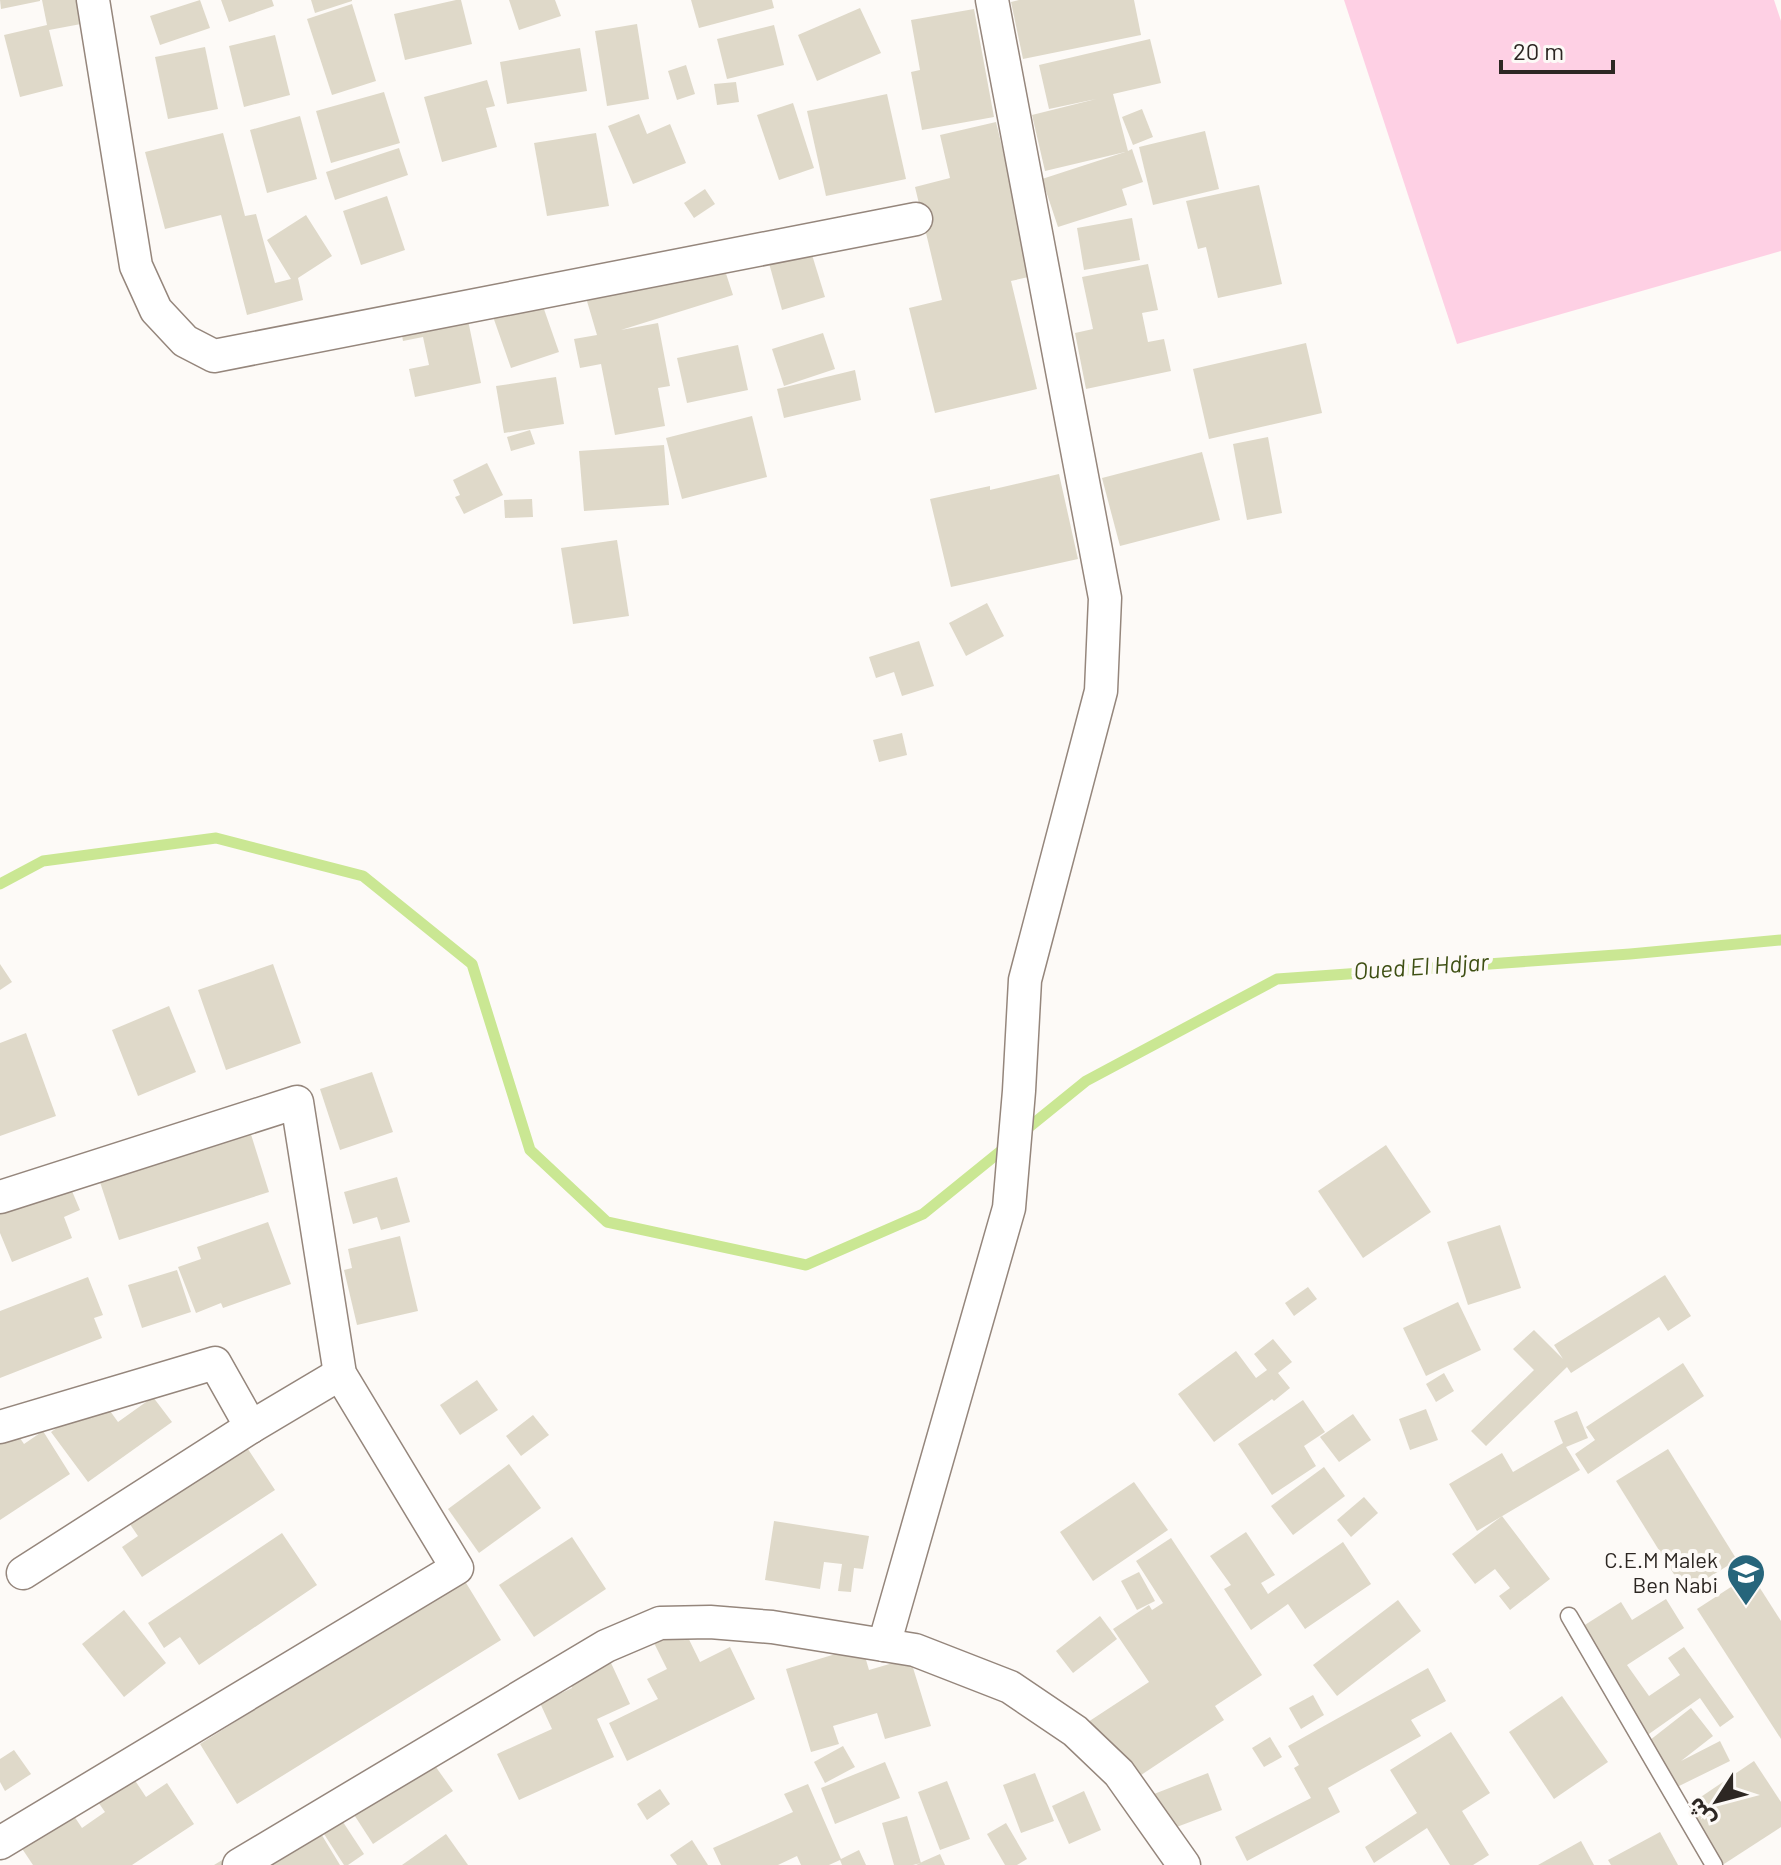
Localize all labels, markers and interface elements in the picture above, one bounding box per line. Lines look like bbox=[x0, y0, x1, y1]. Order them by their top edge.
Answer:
scale bar bbox=[1501, 24, 1613, 74]
text: 20 m bbox=[1513, 36, 1564, 65]
water label: Oued El Hdjar bbox=[1352, 946, 1491, 985]
place label: C.E.M Malek Ben Nabi bbox=[1604, 1546, 1718, 1597]
school or university icon: C.E.M Malek Ben Nabi bbox=[1725, 1552, 1767, 1607]
north arrow bbox=[1677, 1761, 1757, 1841]
text: ش bbox=[1681, 1793, 1720, 1833]

